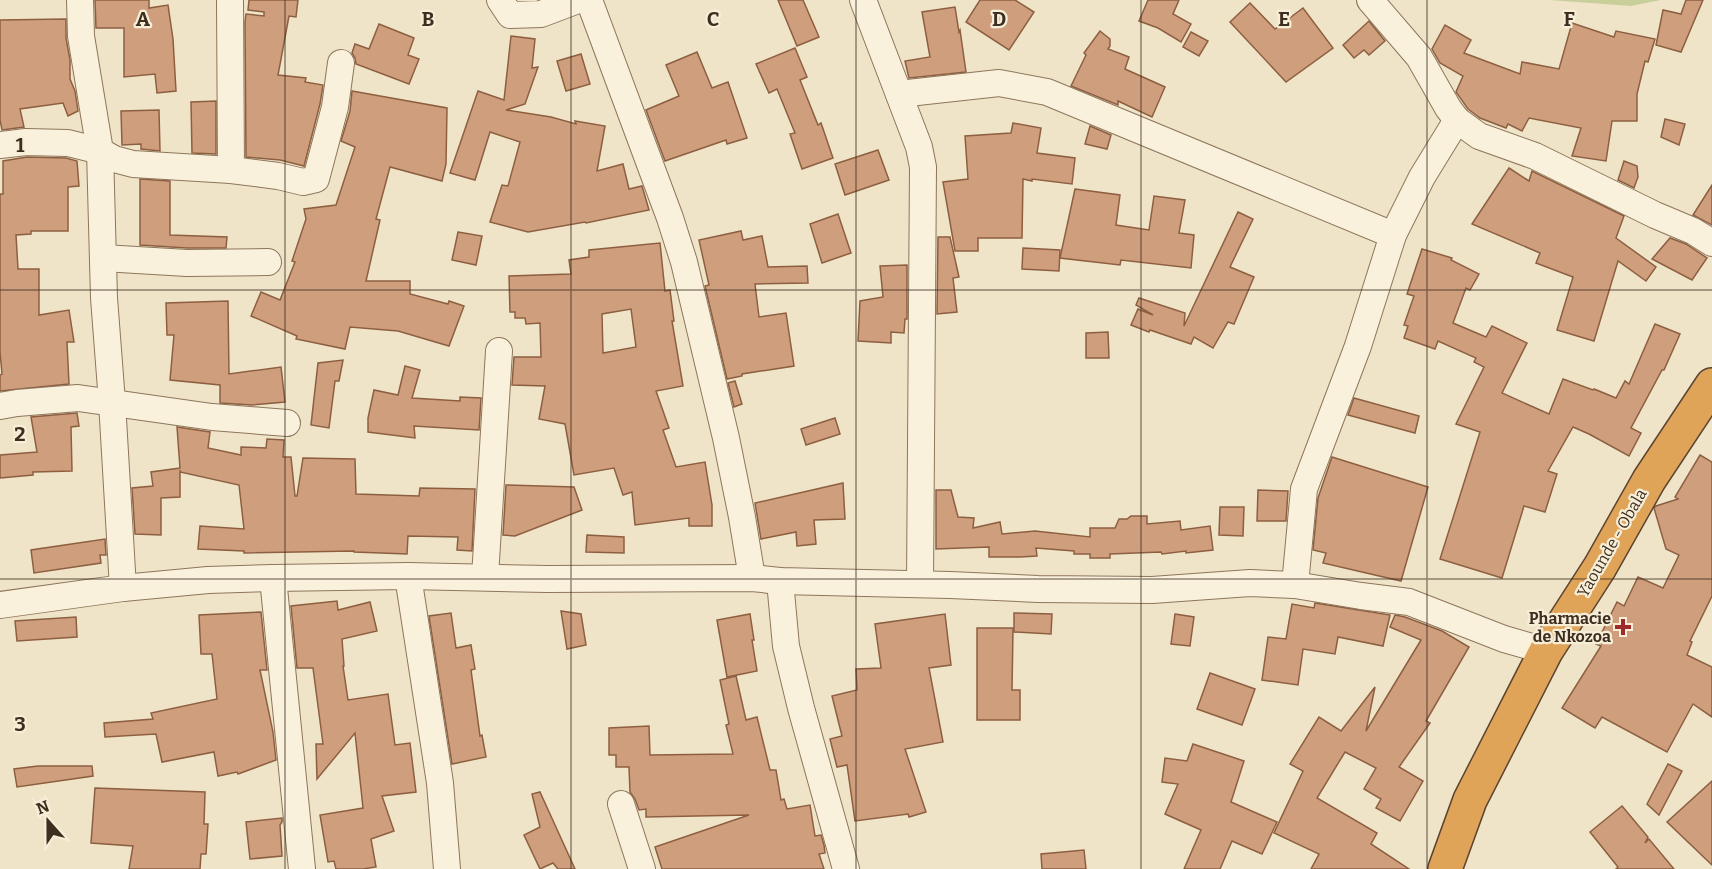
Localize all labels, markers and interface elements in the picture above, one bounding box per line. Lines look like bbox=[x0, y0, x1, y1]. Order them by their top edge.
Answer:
text: A bbox=[136, 7, 151, 31]
text: B bbox=[422, 7, 435, 31]
text: C bbox=[707, 7, 719, 31]
text: D bbox=[992, 7, 1006, 31]
text: E bbox=[1278, 7, 1290, 31]
text: F bbox=[1563, 7, 1575, 31]
text: 1 bbox=[16, 133, 25, 157]
text: 2 bbox=[14, 422, 26, 446]
street label: Yaounde - Obala bbox=[1573, 485, 1651, 600]
place label: Pharmacie de Nkozoa bbox=[1529, 609, 1611, 646]
marker: Pharmacie de Nkozoa bbox=[1616, 620, 1630, 634]
text: 3 bbox=[14, 712, 26, 736]
north arrow bbox=[18, 791, 78, 851]
text: N bbox=[34, 796, 52, 819]

